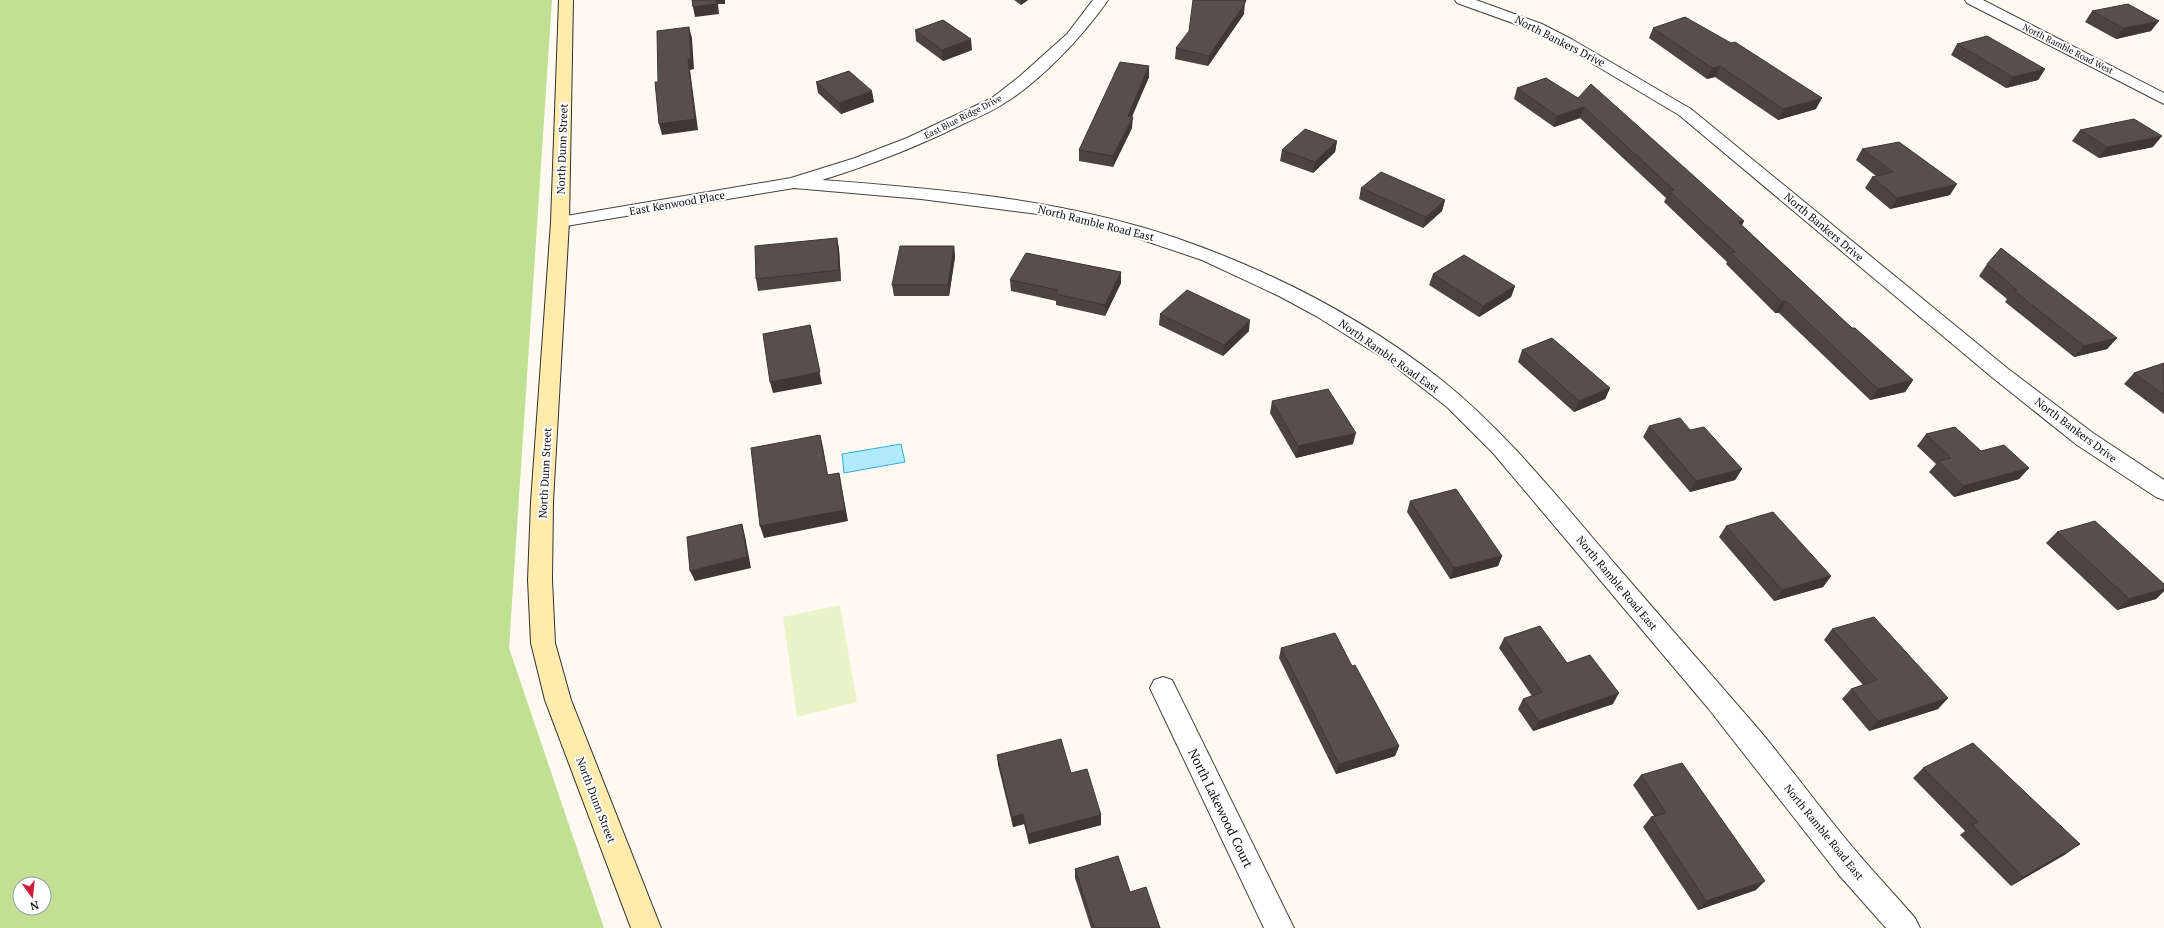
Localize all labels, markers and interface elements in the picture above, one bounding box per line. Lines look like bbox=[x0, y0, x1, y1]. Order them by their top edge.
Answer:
street label: North Bankers Drive bbox=[1513, 12, 1608, 70]
street label: North Ramble Road West bbox=[2021, 21, 2116, 77]
street label: East Blue Ridge Drive bbox=[922, 92, 1004, 142]
street label: North Dunn Street bbox=[553, 103, 571, 195]
street label: East Kenwood Place bbox=[628, 188, 726, 218]
street label: North Bankers Drive bbox=[1781, 190, 1867, 265]
street label: North Ramble Road East bbox=[1036, 202, 1156, 244]
street label: North Ramble Road East bbox=[1336, 316, 1442, 396]
street label: North Bankers Drive bbox=[2032, 394, 2120, 466]
street label: North Dunn Street bbox=[536, 427, 554, 519]
street label: North Ramble Road East bbox=[1573, 533, 1661, 633]
street label: North Lakewood Court bbox=[1184, 745, 1258, 871]
street label: North Dunn Street bbox=[573, 755, 619, 845]
street label: North Ramble Road East bbox=[1781, 781, 1867, 883]
north arrow bbox=[12, 876, 52, 916]
text: N bbox=[28, 898, 40, 914]

